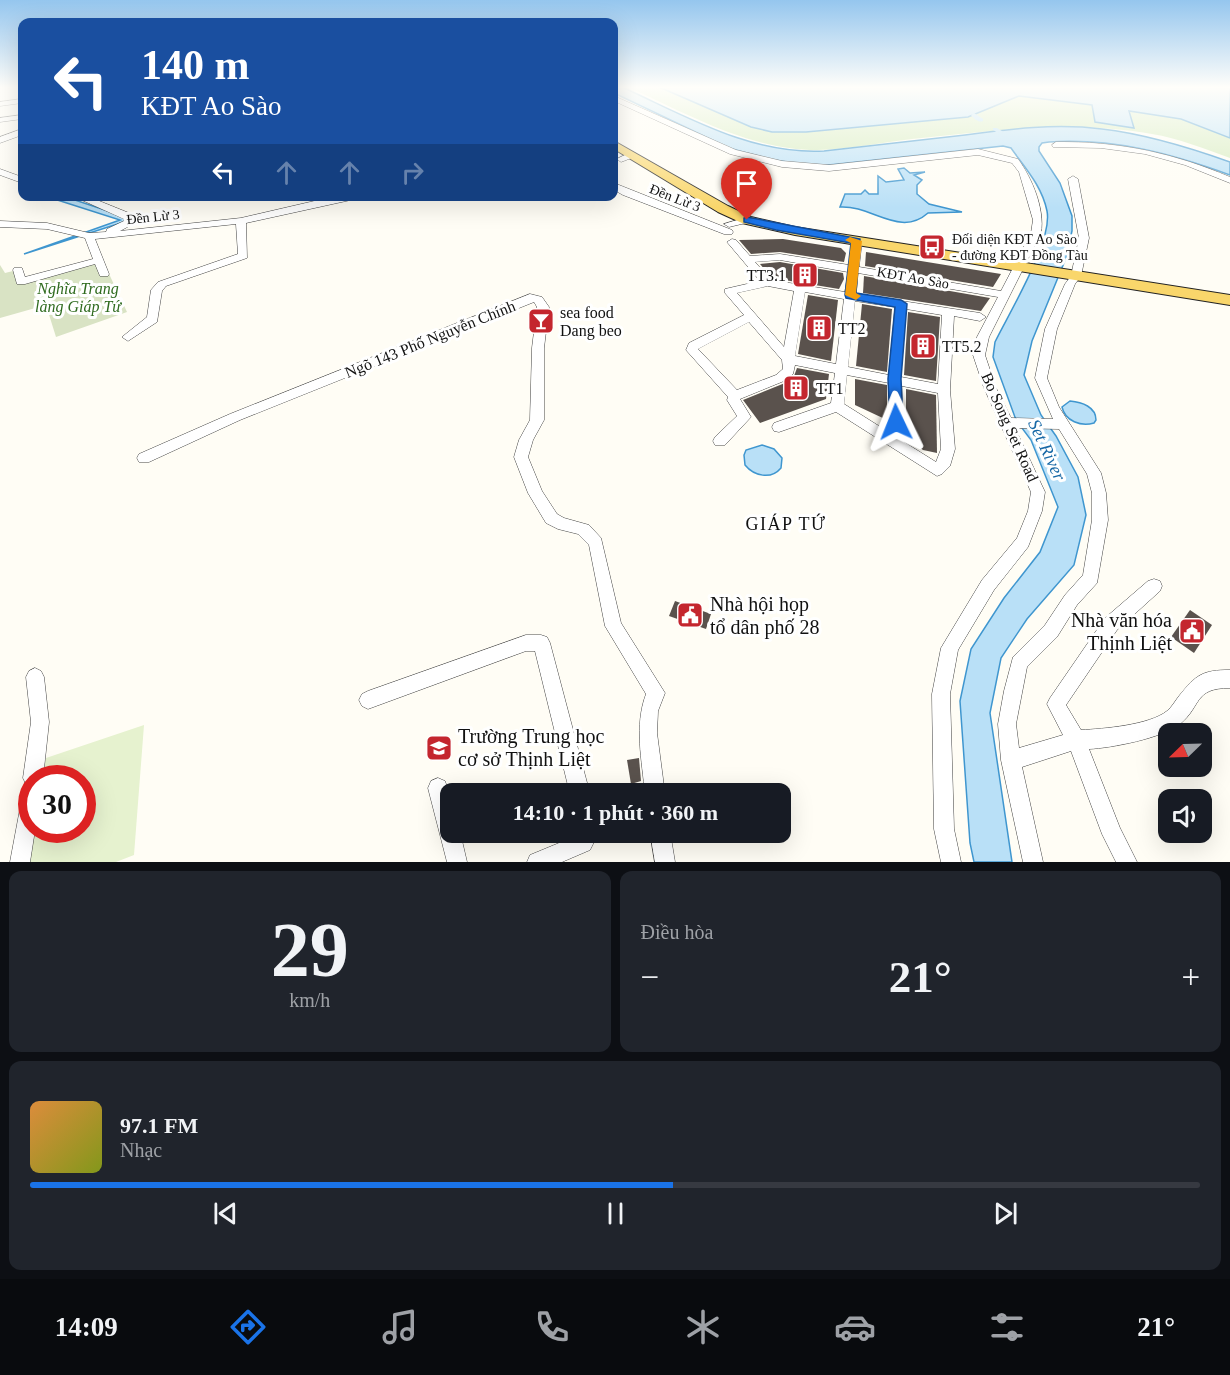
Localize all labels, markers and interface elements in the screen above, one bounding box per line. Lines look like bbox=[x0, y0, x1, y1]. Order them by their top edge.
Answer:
icon: left bbox=[42, 42, 120, 120]
text: 140 m bbox=[141, 42, 250, 88]
text: KĐT Ao Sào bbox=[141, 91, 282, 121]
icon: left bbox=[207, 156, 240, 189]
icon: ahead bbox=[270, 156, 303, 189]
icon: ahead bbox=[333, 156, 366, 189]
icon: right bbox=[396, 156, 429, 189]
pin bbox=[721, 158, 772, 220]
icon: arrive bbox=[730, 167, 763, 200]
street label: Đền Lừ 3 bbox=[647, 181, 703, 215]
street label: Đền Lừ 3 bbox=[126, 207, 180, 227]
bus stop icon: Đối diện KĐT Ao Sào - đường KĐT Đồng Tàu bbox=[917, 232, 947, 262]
place label: Đối diện KĐT Ao Sào - đường KĐT Đồng Tàu bbox=[952, 232, 1088, 263]
building icon: TT3.1 bbox=[790, 260, 820, 290]
street label: KĐT Ao Sào bbox=[876, 264, 950, 292]
place label: TT3.1 bbox=[746, 267, 786, 284]
park label: Nghĩa Trang làng Giáp Tứ bbox=[35, 280, 122, 316]
street label: Ngõ 143 Phố Nguyễn Chính bbox=[342, 297, 518, 382]
place label: sea food Dang beo bbox=[560, 304, 622, 340]
bar icon: sea food Dang beo bbox=[526, 306, 556, 336]
building icon: TT2 bbox=[804, 313, 834, 343]
place label: TT2 bbox=[838, 320, 866, 337]
building icon: TT5.2 bbox=[908, 331, 938, 361]
place label: TT5.2 bbox=[942, 338, 982, 355]
street label: Bo Song Set Road bbox=[977, 370, 1042, 485]
building icon: TT1 bbox=[781, 373, 811, 403]
place label: TT1 bbox=[816, 380, 844, 397]
position arrow bbox=[864, 390, 928, 454]
water label: Set River bbox=[1024, 416, 1070, 485]
district label: GIÁP TỨ bbox=[746, 513, 826, 534]
place label: Nhà hội họp tổ dân phố 28 bbox=[710, 593, 819, 639]
public building icon: Nhà hội họp tổ dân phố 28 bbox=[675, 600, 705, 630]
place label: Nhà văn hóa Thịnh Liệt bbox=[1071, 609, 1172, 654]
public building icon: Nhà văn hóa Thịnh Liệt bbox=[1177, 616, 1207, 646]
north arrow bbox=[1158, 723, 1212, 777]
map controls bbox=[1158, 723, 1212, 843]
place label: Trường Trung học cơ sở Thịnh Liệt bbox=[458, 725, 604, 770]
school or university icon: Trường Trung học cơ sở Thịnh Liệt bbox=[424, 733, 454, 763]
speed limit sign: 30 bbox=[18, 765, 96, 843]
button: sound bbox=[1158, 789, 1212, 843]
text: 14:10 · 1 phút · 360 m bbox=[513, 800, 718, 825]
text: 29 bbox=[271, 906, 349, 993]
text: Điều hòa bbox=[641, 921, 713, 943]
text: 21° bbox=[889, 952, 952, 1002]
text: − bbox=[641, 959, 659, 995]
text: + bbox=[1181, 959, 1200, 995]
text: km/h bbox=[289, 989, 330, 1011]
text: 97.1 FM bbox=[120, 1113, 198, 1138]
text: Nhạc bbox=[120, 1139, 162, 1161]
icon: previous bbox=[209, 1197, 242, 1230]
icon: pause bbox=[599, 1197, 632, 1230]
icon: next bbox=[989, 1197, 1022, 1230]
icon: directions bbox=[227, 1306, 269, 1348]
icon: music bbox=[379, 1306, 421, 1348]
icon: phone bbox=[531, 1306, 573, 1348]
icon: climate bbox=[682, 1306, 724, 1348]
icon: car bbox=[834, 1306, 876, 1348]
icon: filters bbox=[986, 1306, 1028, 1348]
text: 14:09 bbox=[55, 1312, 118, 1342]
text: 21° bbox=[1137, 1312, 1175, 1342]

